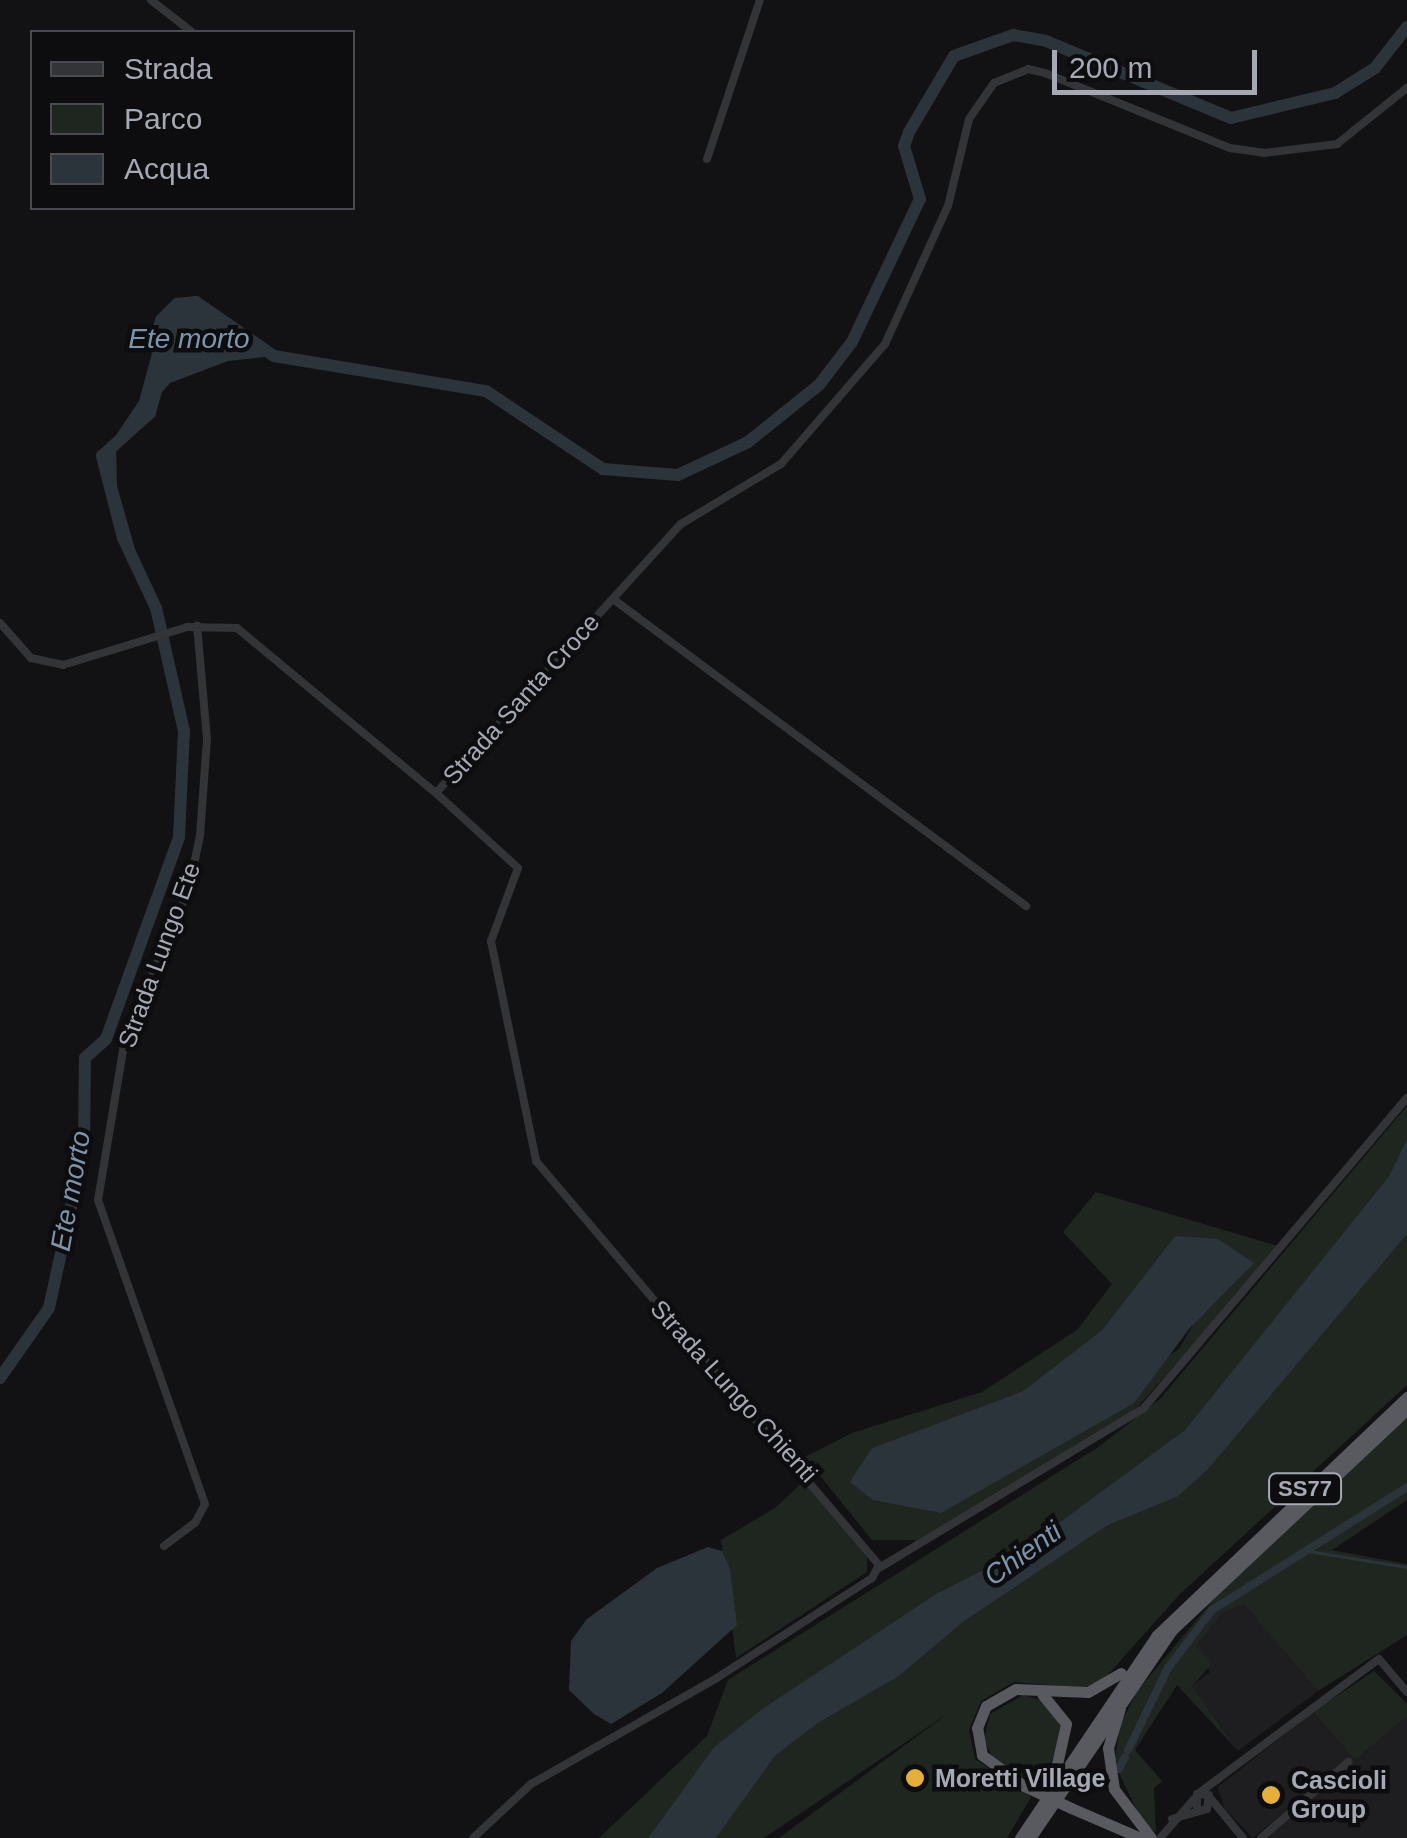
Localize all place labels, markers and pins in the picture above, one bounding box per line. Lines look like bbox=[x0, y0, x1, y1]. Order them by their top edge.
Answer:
place label: Moretti Village bbox=[935, 1763, 1105, 1793]
place label: Cascioli Group bbox=[1291, 1766, 1387, 1825]
marker: Moretti Village bbox=[904, 1767, 926, 1789]
marker: Cascioli Group bbox=[1260, 1784, 1282, 1806]

